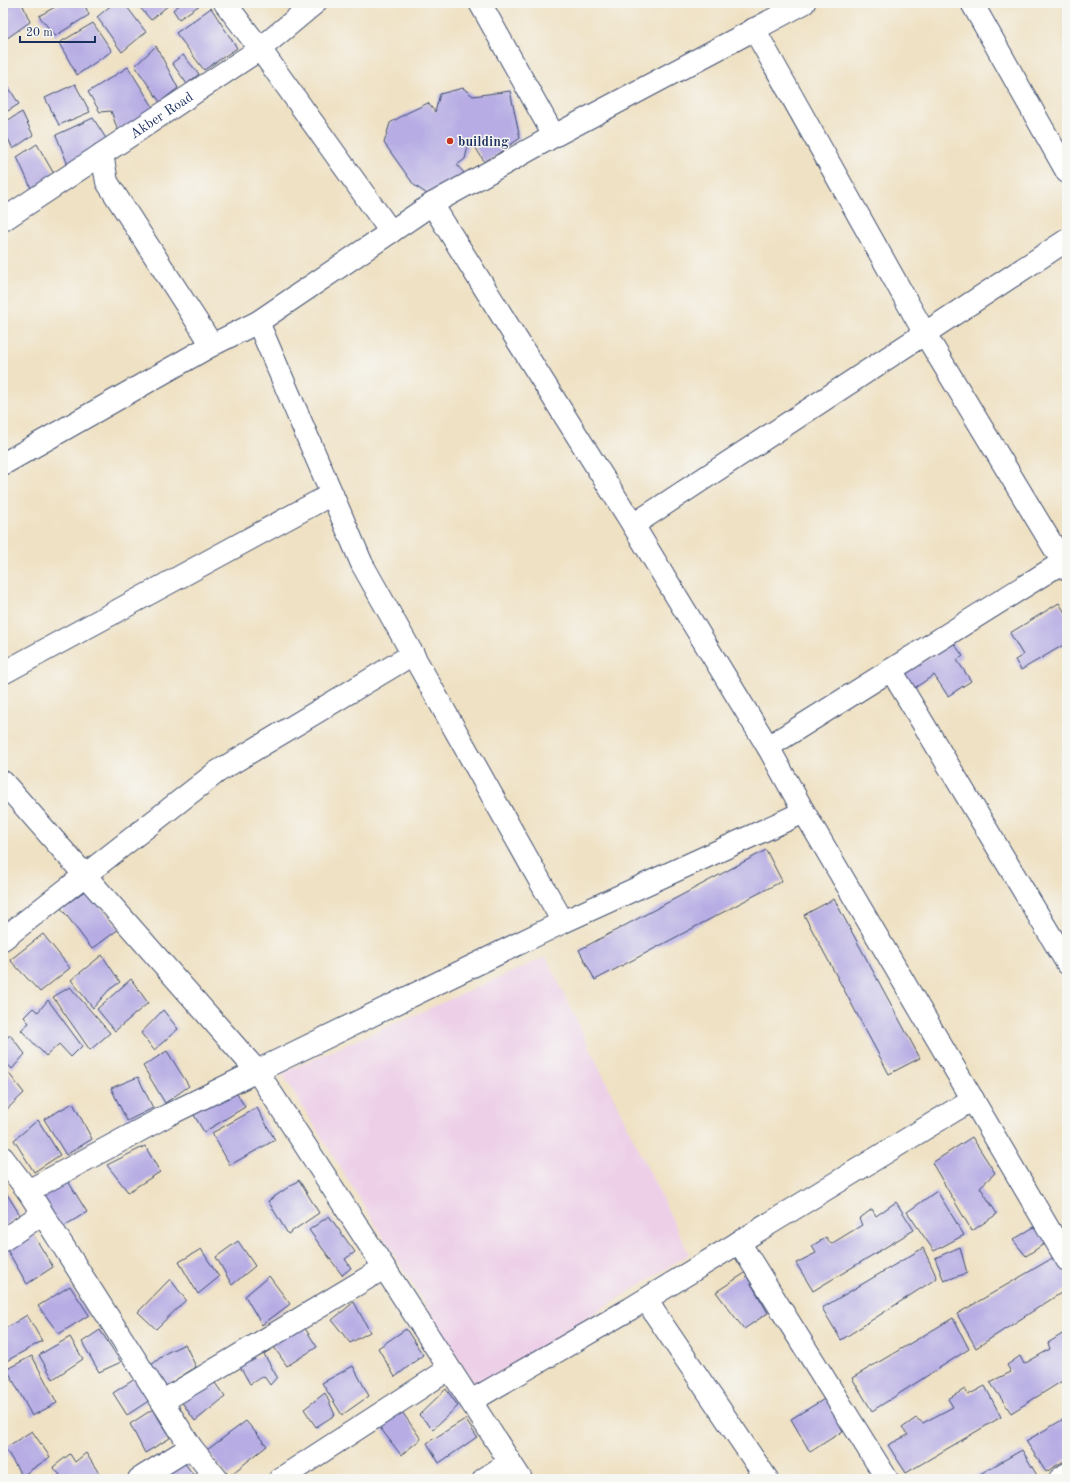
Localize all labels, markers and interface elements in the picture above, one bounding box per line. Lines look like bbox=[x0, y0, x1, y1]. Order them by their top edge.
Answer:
scale bar bbox=[20, 18, 95, 44]
text: 20 m bbox=[26, 27, 53, 39]
street label: Akber Road bbox=[128, 90, 196, 141]
place label: building bbox=[458, 135, 509, 149]
marker: building bbox=[445, 136, 455, 146]

